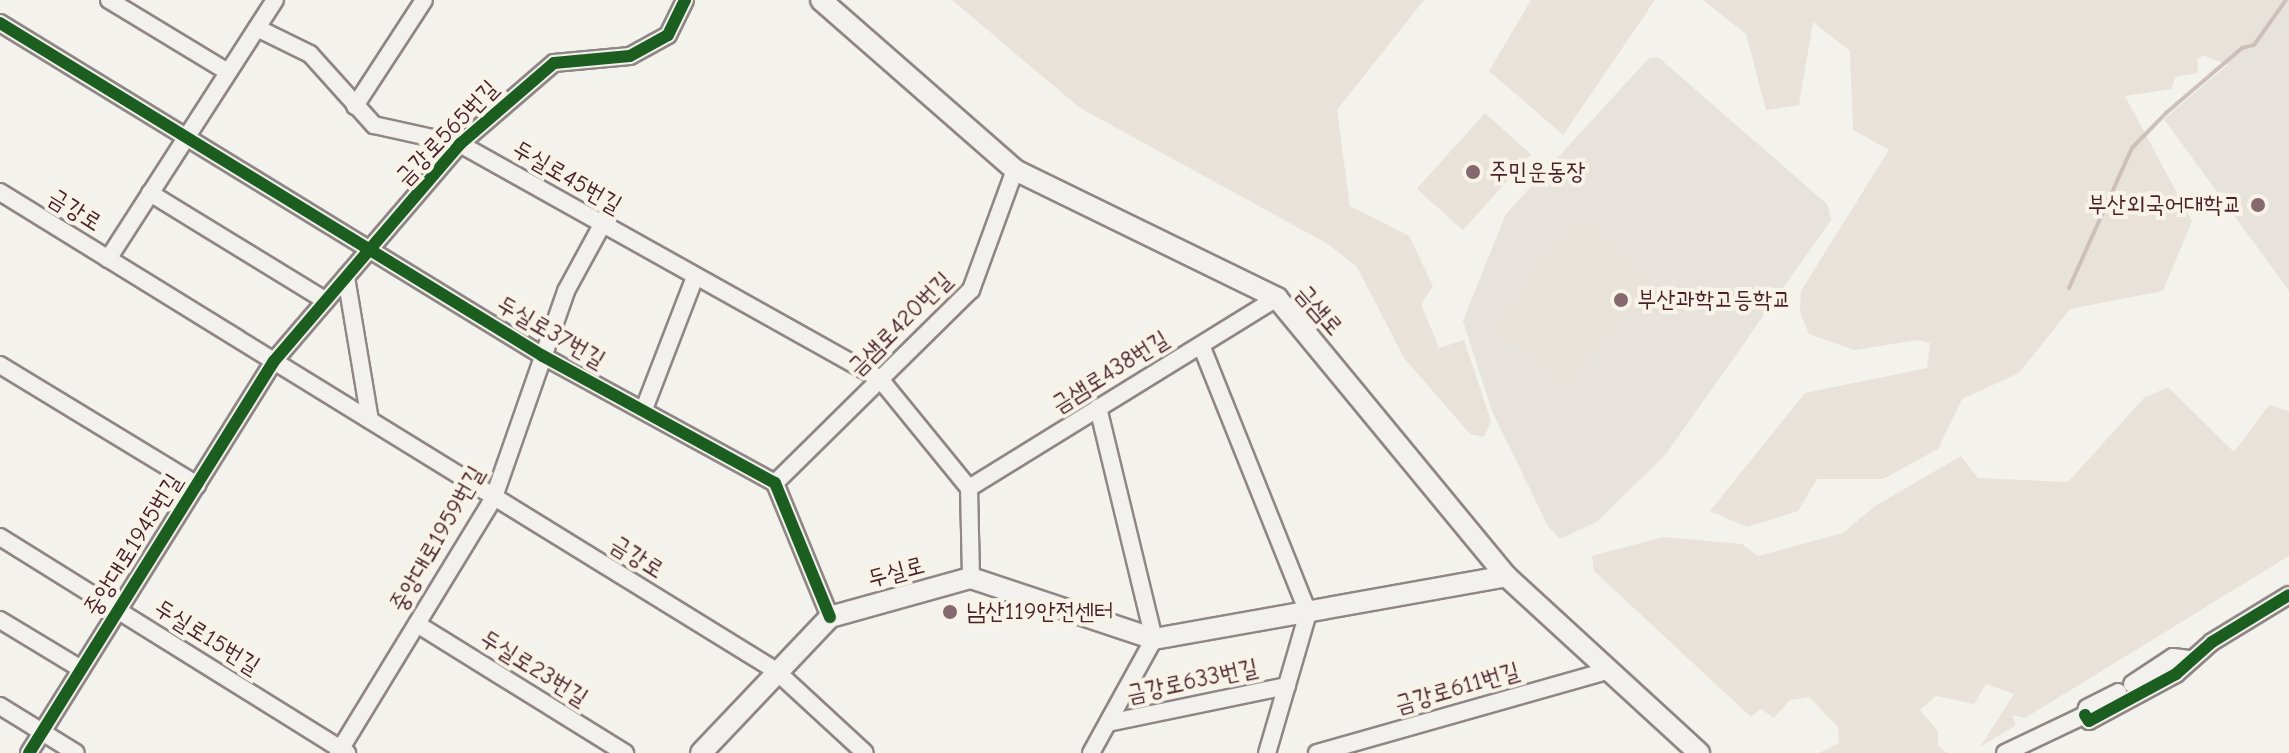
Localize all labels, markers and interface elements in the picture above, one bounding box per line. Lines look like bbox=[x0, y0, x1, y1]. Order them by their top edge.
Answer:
street label: 금강로565번길 bbox=[390, 74, 504, 192]
street label: 두실로45번길 bbox=[507, 134, 627, 220]
place label: 주민운동장 bbox=[1489, 158, 1586, 186]
marker: 주민운동장 bbox=[1464, 163, 1482, 181]
street label: 금강로 bbox=[43, 182, 107, 238]
place label: 부산외국어대학교 bbox=[2088, 191, 2242, 219]
marker: 부산외국어대학교 bbox=[2249, 196, 2267, 214]
street label: 금샘로420번길 bbox=[842, 266, 958, 382]
street label: 금샘로 bbox=[1289, 279, 1349, 341]
place label: 부산과학고등학교 bbox=[1637, 286, 1792, 314]
street label: 두실로37번길 bbox=[492, 290, 610, 374]
marker: 부산과학고등학교 bbox=[1612, 291, 1630, 309]
street label: 금샘로438번길 bbox=[1046, 325, 1174, 419]
street label: 중앙대로1959번길 bbox=[384, 461, 490, 617]
street label: 중앙대로1945번길 bbox=[78, 468, 188, 622]
street label: 금강로 bbox=[605, 529, 669, 585]
street label: 두실로 bbox=[864, 551, 928, 593]
street label: 두실로15번길 bbox=[149, 593, 265, 681]
place label: 남산119안전센터 bbox=[966, 598, 1114, 626]
marker: 남산119안전센터 bbox=[941, 603, 959, 621]
street label: 두실로23번길 bbox=[475, 624, 593, 712]
street label: 금강로633번길 bbox=[1124, 653, 1260, 709]
street label: 금강로611번길 bbox=[1391, 656, 1523, 720]

